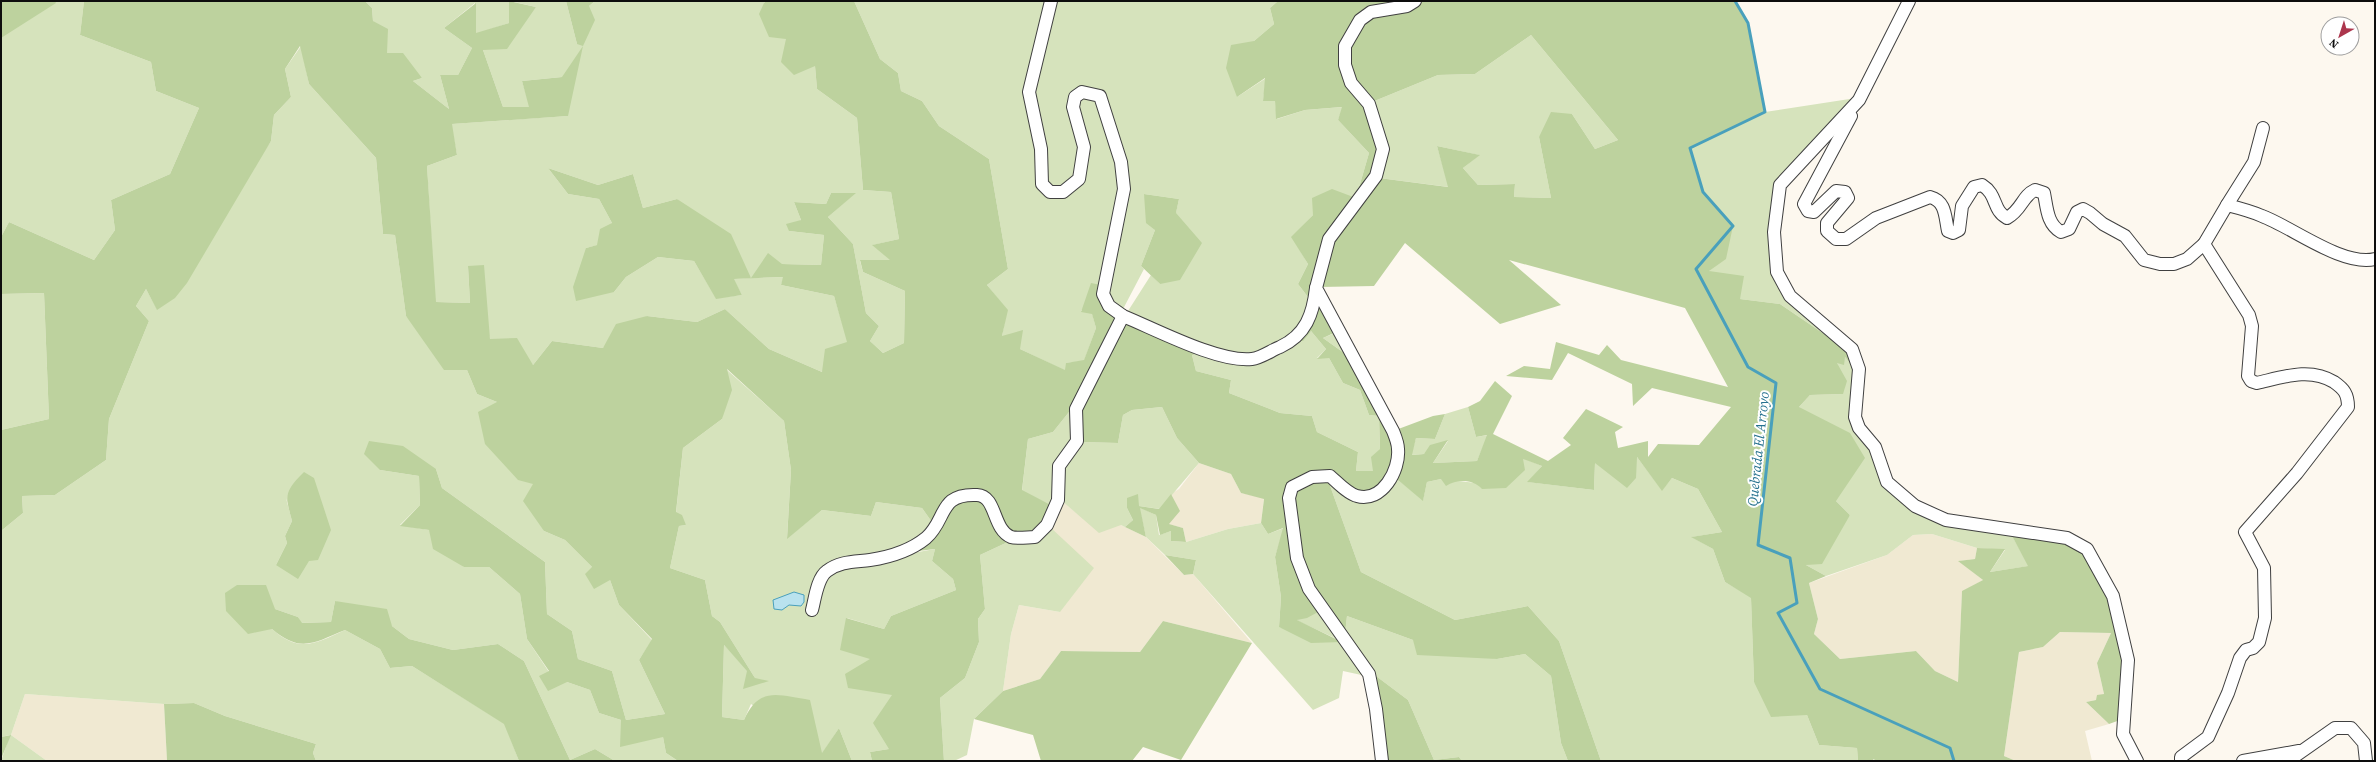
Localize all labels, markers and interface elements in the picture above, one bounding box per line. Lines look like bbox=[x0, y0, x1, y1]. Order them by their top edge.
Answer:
north arrow bbox=[2320, 16, 2360, 56]
text: N bbox=[2326, 35, 2342, 52]
water label: Quebrada El Arroyo bbox=[1742, 390, 1774, 507]

